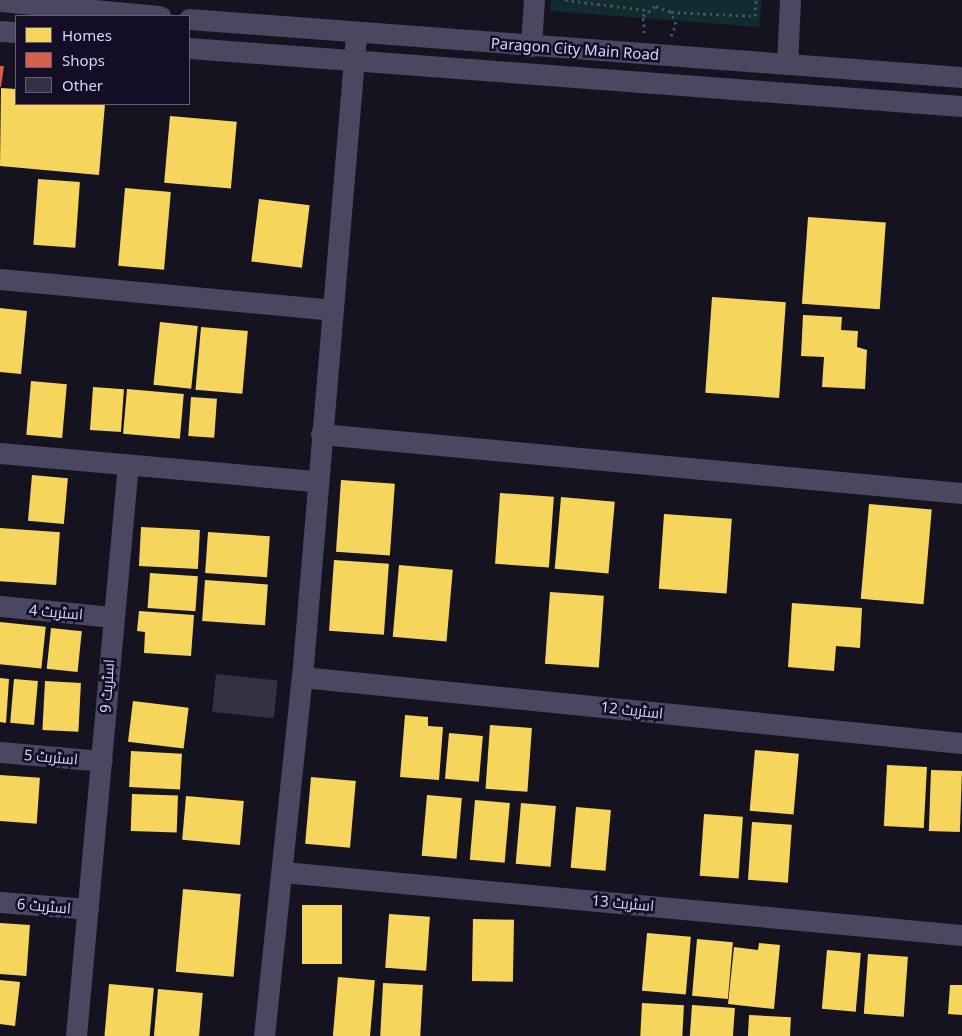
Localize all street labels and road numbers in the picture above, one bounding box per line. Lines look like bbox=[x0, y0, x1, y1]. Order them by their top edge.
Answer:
street label: Paragon City Main Road bbox=[490, 34, 660, 64]
street label: اسٹریٹ 4 bbox=[28, 601, 84, 623]
street label: اسٹریٹ 9 bbox=[96, 658, 118, 714]
street label: اسٹریٹ 12 bbox=[600, 698, 664, 722]
street label: اسٹریٹ 5 bbox=[23, 746, 79, 768]
street label: اسٹریٹ 13 bbox=[591, 891, 655, 915]
street label: اسٹریٹ 6 bbox=[16, 895, 72, 917]

